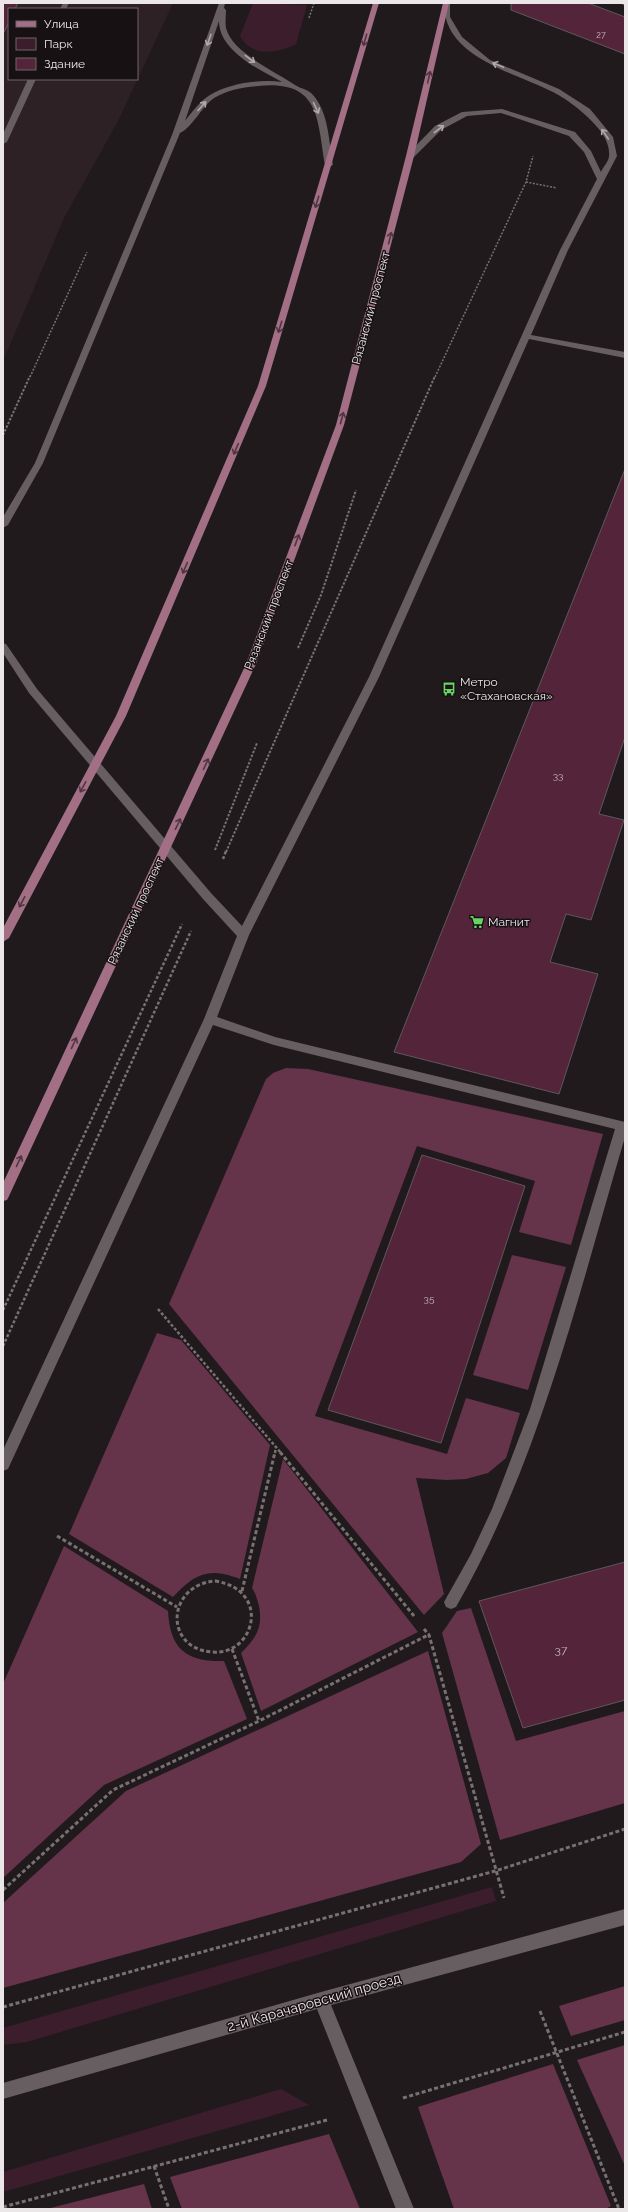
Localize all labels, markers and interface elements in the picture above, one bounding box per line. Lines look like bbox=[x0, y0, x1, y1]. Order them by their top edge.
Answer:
legend bbox=[8, 8, 138, 80]
text: Улица bbox=[44, 17, 79, 31]
house number: 27 bbox=[596, 30, 606, 40]
one-way arrow bbox=[205, 33, 213, 45]
one-way arrow bbox=[361, 34, 368, 47]
text: Парк bbox=[44, 37, 73, 51]
one-way arrow bbox=[244, 54, 255, 63]
text: Здание bbox=[44, 57, 85, 71]
one-way arrow bbox=[493, 61, 505, 68]
one-way arrow bbox=[425, 71, 433, 84]
one-way arrow bbox=[198, 101, 207, 112]
one-way arrow bbox=[313, 101, 320, 113]
one-way arrow bbox=[433, 125, 444, 134]
one-way arrow bbox=[601, 129, 610, 140]
one-way arrow bbox=[313, 195, 320, 208]
one-way arrow bbox=[386, 232, 394, 245]
street label: Рязанский проспект bbox=[349, 250, 393, 366]
one-way arrow bbox=[276, 320, 283, 333]
one-way arrow bbox=[339, 412, 346, 425]
one-way arrow bbox=[232, 442, 239, 454]
one-way arrow bbox=[294, 534, 302, 546]
street label: Рязанский проспект bbox=[242, 558, 297, 672]
one-way arrow bbox=[181, 562, 188, 574]
place label: Метро «Стахановская» bbox=[460, 675, 553, 703]
bus stop icon: Метро «Стахановская» bbox=[441, 681, 457, 697]
one-way arrow bbox=[202, 758, 210, 770]
house number: 33 bbox=[553, 770, 563, 781]
one-way arrow bbox=[79, 781, 86, 793]
one-way arrow bbox=[174, 818, 182, 830]
street label: Рязанский проспект bbox=[105, 855, 167, 967]
one-way arrow bbox=[18, 896, 25, 908]
supermarket icon: Магнит bbox=[469, 914, 485, 930]
place label: Магнит bbox=[488, 915, 530, 929]
one-way arrow bbox=[71, 1037, 78, 1049]
one-way arrow bbox=[16, 1155, 23, 1167]
house number: 35 bbox=[424, 1293, 435, 1304]
house number: 37 bbox=[555, 1643, 568, 1657]
street label: 2-й Карачаровский проезд bbox=[225, 1970, 403, 2034]

